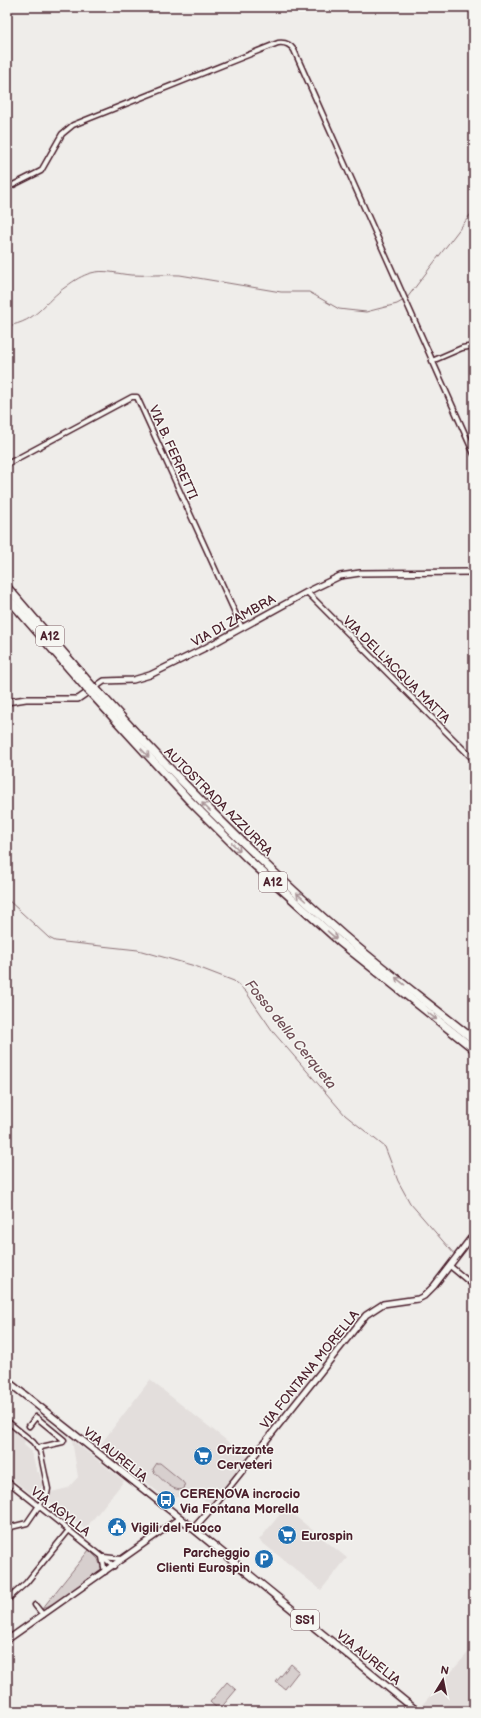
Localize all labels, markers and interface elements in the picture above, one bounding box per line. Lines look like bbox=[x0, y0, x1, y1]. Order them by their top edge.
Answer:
street label: VIA B. FERRETTI bbox=[145, 403, 201, 502]
street label: VIA DI ZAMBRA bbox=[189, 591, 278, 651]
street label: VIA DELL'ACQUA MATTA bbox=[339, 613, 453, 727]
road number: A12 bbox=[36, 626, 64, 646]
street label: AUTOSTRADA AZZURRA bbox=[161, 744, 276, 859]
one-way arrow bbox=[141, 748, 150, 759]
one-way arrow bbox=[201, 802, 211, 812]
one-way arrow bbox=[231, 842, 241, 852]
road number: A12 bbox=[259, 872, 287, 892]
one-way arrow bbox=[295, 892, 306, 901]
one-way arrow bbox=[326, 930, 337, 939]
water label: Fosso della Cerqueta bbox=[241, 976, 340, 1092]
one-way arrow bbox=[394, 976, 405, 985]
one-way arrow bbox=[427, 1012, 438, 1021]
street label: VIA FONTANA MORELLA bbox=[257, 1307, 363, 1432]
street label: VIA AURELIA bbox=[80, 1424, 151, 1486]
place label: Orizzonte Cerveteri bbox=[217, 1442, 274, 1473]
supermarket icon: Orizzonte Cerveteri bbox=[192, 1445, 214, 1467]
street label: VIA AGYLLA bbox=[27, 1484, 93, 1540]
place label: CERENOVA incrocio Via Fontana Morella bbox=[180, 1486, 300, 1517]
bus stop icon: CERENOVA incrocio Via Fontana Morella bbox=[155, 1489, 177, 1511]
public building icon: Vigili del Fuoco bbox=[106, 1516, 128, 1538]
place label: Vigili del Fuoco bbox=[131, 1520, 221, 1536]
supermarket icon: Eurospin bbox=[276, 1524, 298, 1546]
place label: Eurospin bbox=[301, 1528, 353, 1544]
place label: Parcheggio Clienti Eurospin bbox=[156, 1545, 250, 1576]
parking icon: Parcheggio Clienti Eurospin bbox=[253, 1548, 275, 1570]
road number: SS1 bbox=[291, 1610, 319, 1630]
street label: VIA AURELIA bbox=[333, 1627, 404, 1689]
north arrow bbox=[423, 1660, 463, 1700]
text: N bbox=[439, 1664, 450, 1678]

